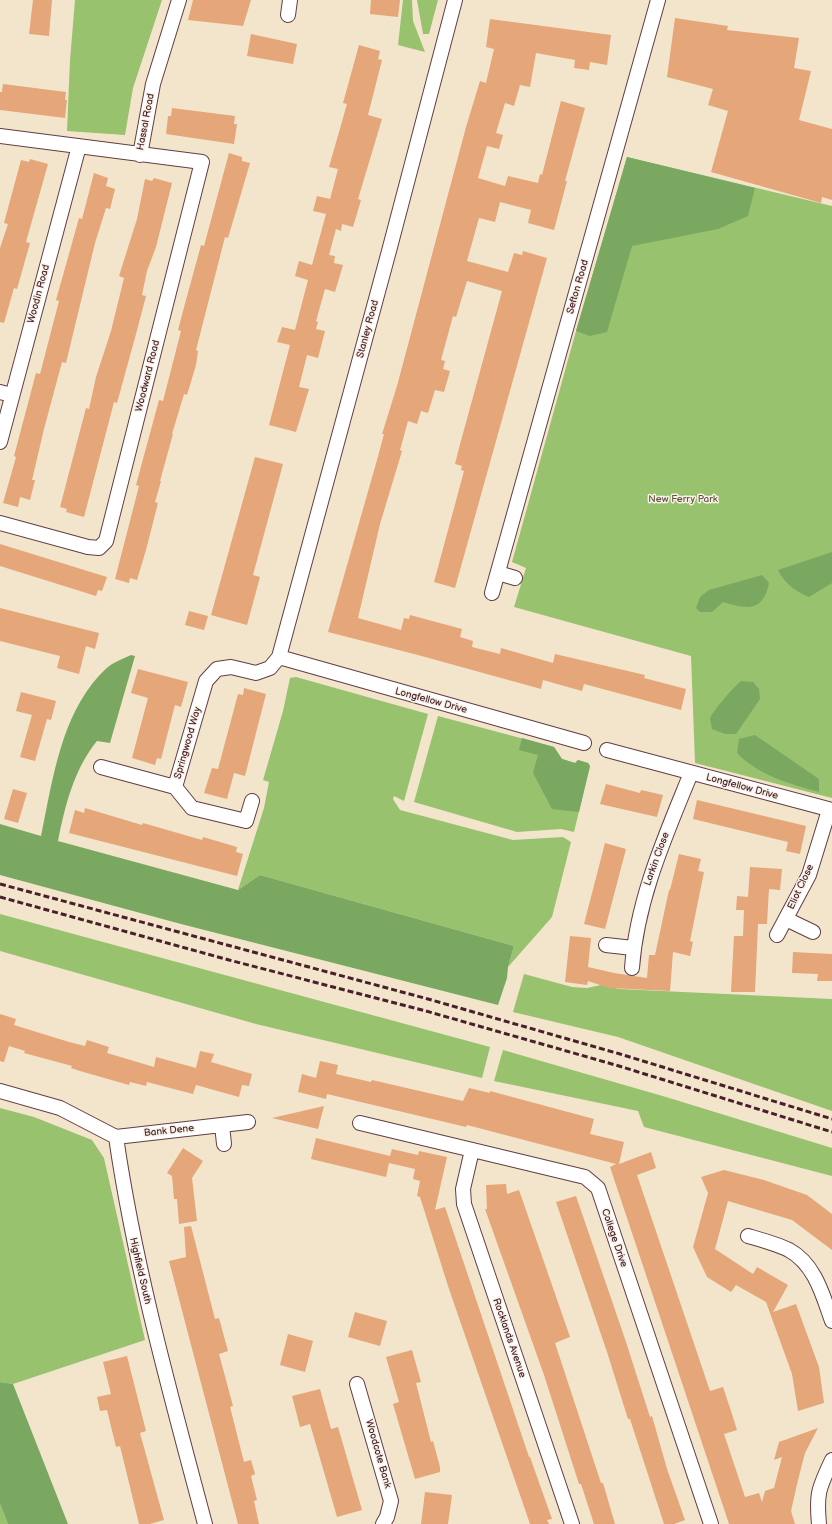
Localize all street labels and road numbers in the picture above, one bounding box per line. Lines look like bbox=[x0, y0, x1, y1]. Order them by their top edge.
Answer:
street label: Hassal Road bbox=[135, 93, 157, 151]
street label: Sefton Road bbox=[565, 258, 591, 316]
street label: Woodin Road bbox=[25, 263, 53, 325]
street label: Stanley Road bbox=[355, 299, 381, 359]
street label: Woodward Road bbox=[133, 339, 163, 413]
street label: Longfellow Drive bbox=[394, 686, 468, 716]
street label: Springwood Way bbox=[172, 706, 204, 780]
street label: Longfellow Drive bbox=[705, 772, 779, 802]
street label: Larkin Close bbox=[642, 831, 672, 887]
street label: Eliot Close bbox=[785, 863, 817, 911]
street label: Bank Dene bbox=[143, 1122, 195, 1140]
street label: College Drive bbox=[598, 1207, 630, 1269]
street label: Highfield South bbox=[126, 1236, 154, 1306]
street label: Rocklands Avenue bbox=[490, 1297, 528, 1379]
street label: Woodcote Bank bbox=[362, 1418, 394, 1490]

